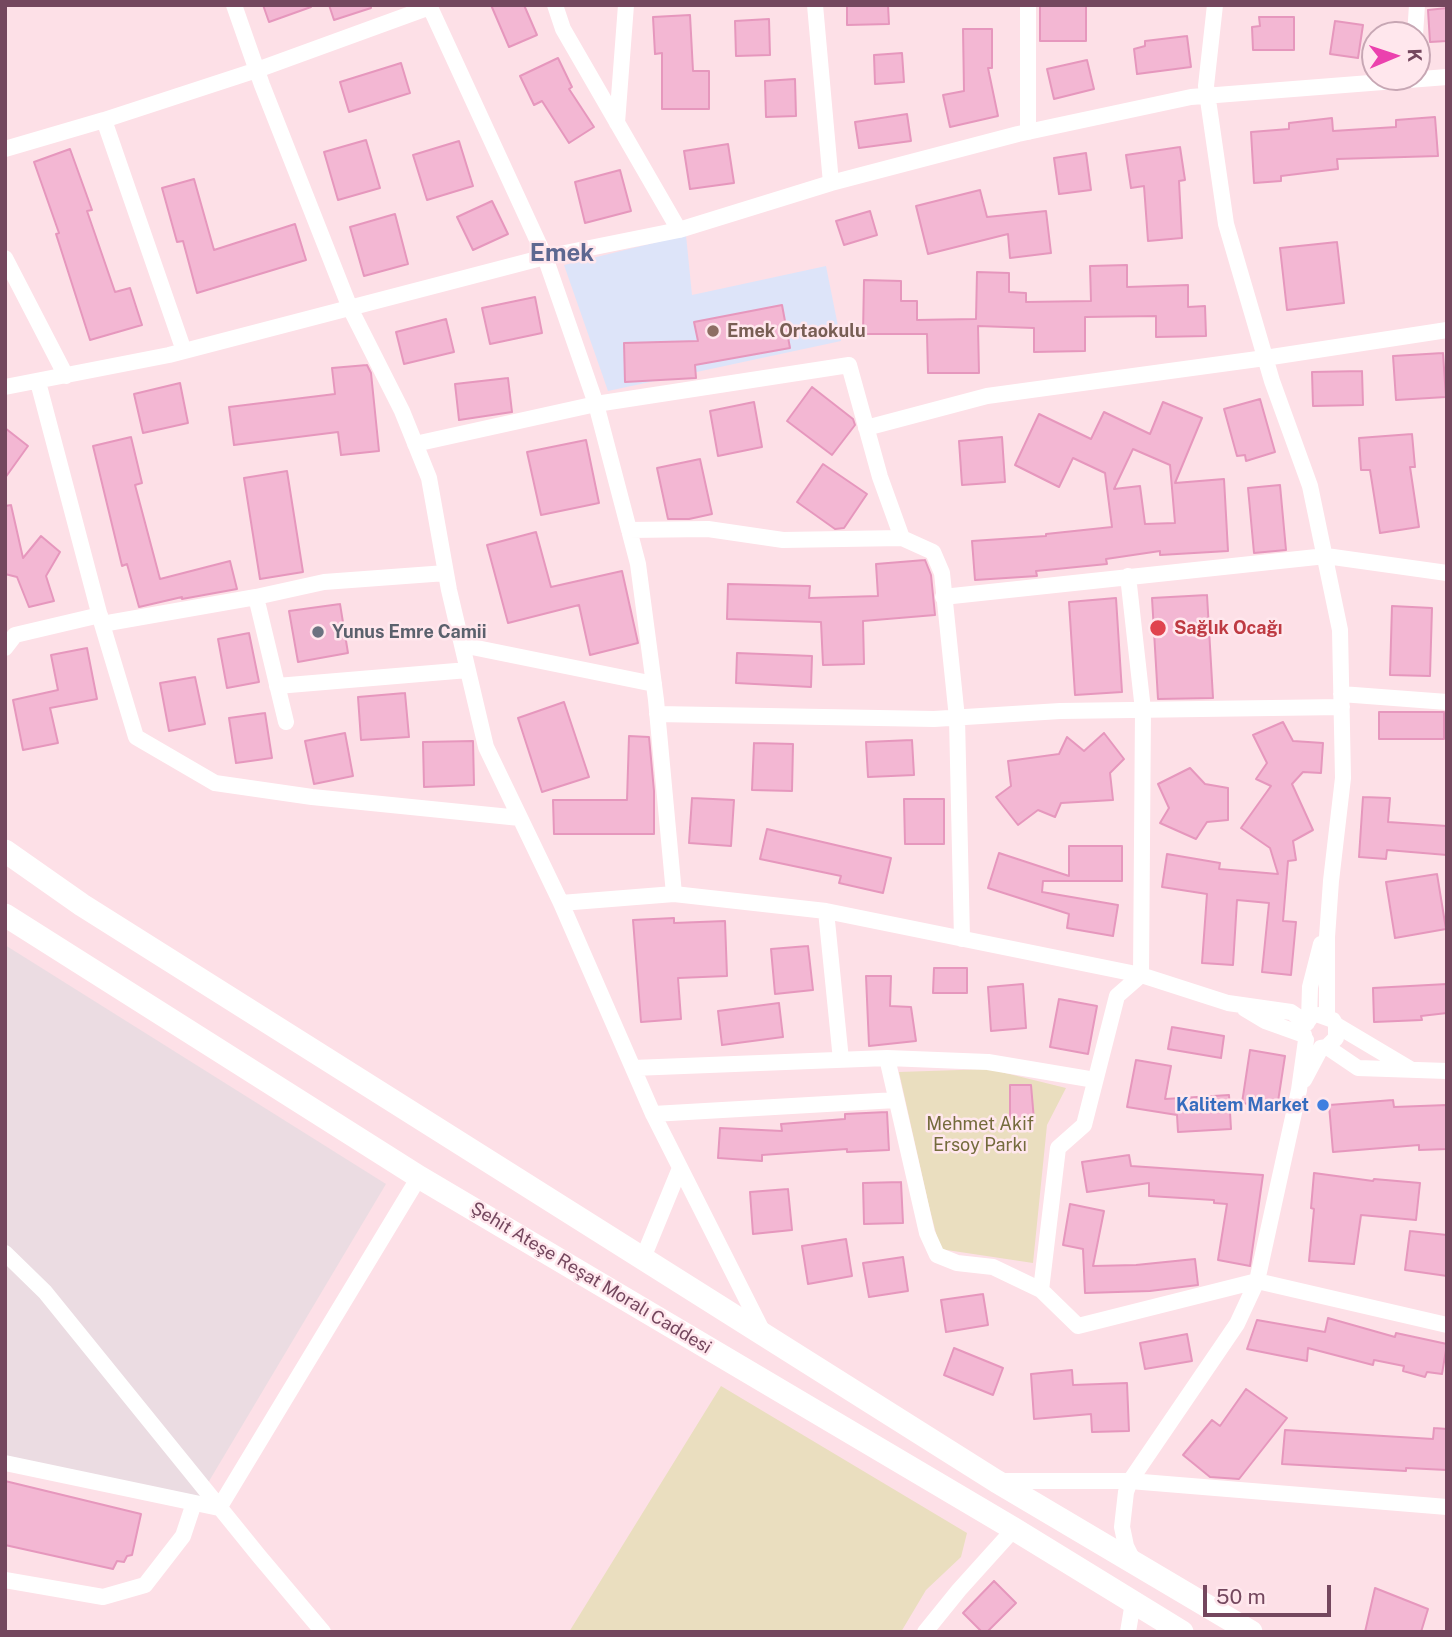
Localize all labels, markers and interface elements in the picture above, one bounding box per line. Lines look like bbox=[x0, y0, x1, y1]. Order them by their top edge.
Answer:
north arrow bbox=[1361, 21, 1431, 91]
text: K bbox=[1404, 48, 1426, 63]
district label: Emek bbox=[530, 240, 594, 268]
place label: Emek Ortaokulu bbox=[727, 320, 866, 342]
marker: Emek Ortaokulu bbox=[705, 323, 721, 339]
place label: Sağlık Ocağı bbox=[1174, 617, 1282, 639]
marker: Sağlık Ocağı bbox=[1148, 618, 1168, 638]
place label: Yunus Emre Camii bbox=[332, 621, 486, 643]
marker: Yunus Emre Camii bbox=[310, 624, 326, 640]
place label: Kalitem Market bbox=[1176, 1094, 1309, 1116]
marker: Kalitem Market bbox=[1315, 1097, 1331, 1113]
park label: Mehmet Akif Ersoy Parkı bbox=[926, 1113, 1034, 1156]
street label: Şehit Ateşe Reşat Moralı Caddesi bbox=[467, 1197, 715, 1359]
scale bar bbox=[1207, 1570, 1335, 1614]
text: 50 m bbox=[1216, 1584, 1266, 1609]

